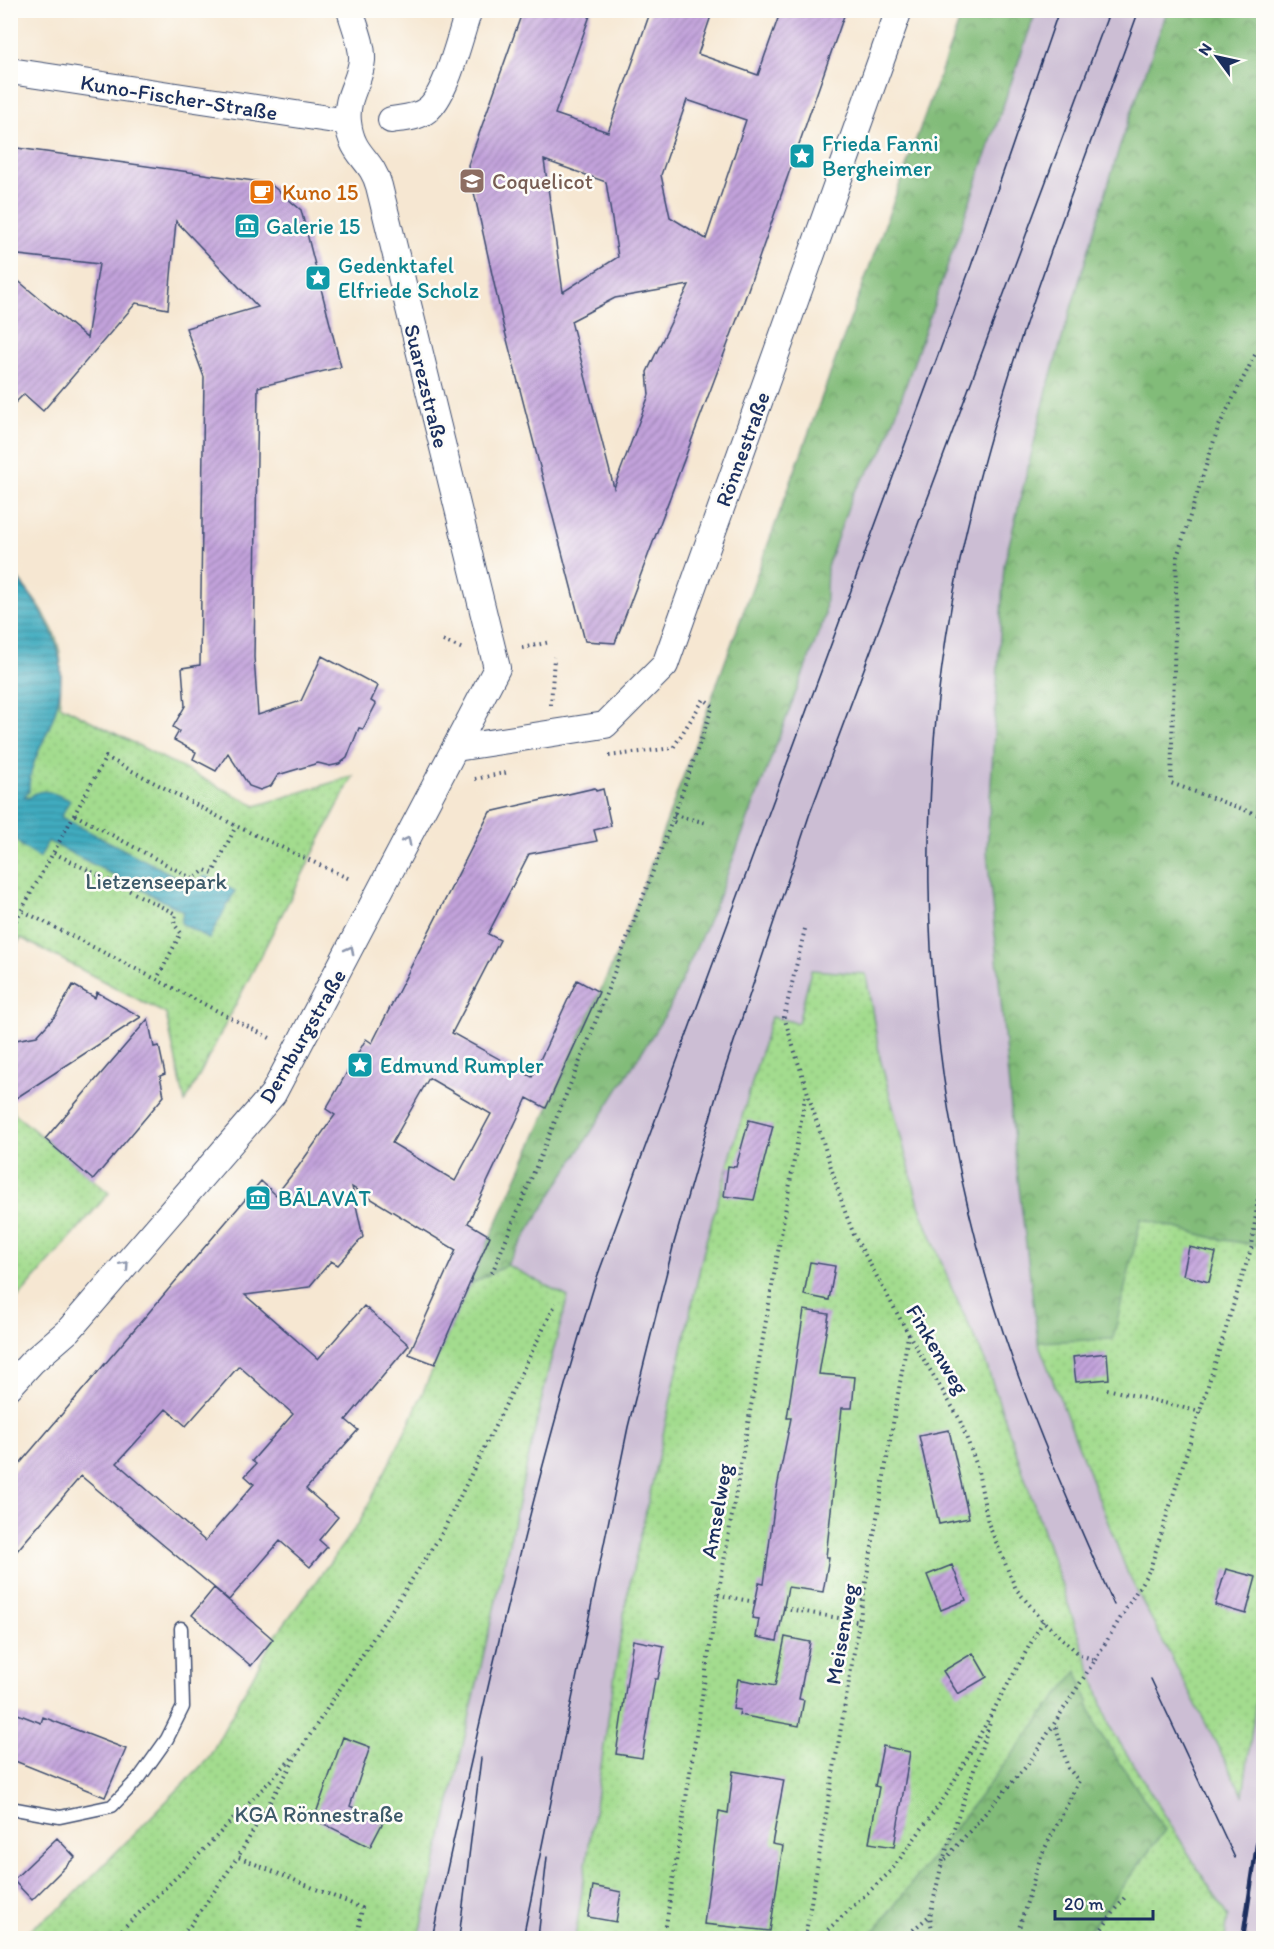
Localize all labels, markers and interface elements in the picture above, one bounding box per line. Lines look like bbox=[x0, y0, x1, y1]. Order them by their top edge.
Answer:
north arrow bbox=[1187, 27, 1247, 87]
text: N bbox=[1194, 39, 1216, 59]
street label: Kuno-Fischer-Straße bbox=[78, 69, 279, 126]
place label: Frieda Fanni Bergheimer bbox=[822, 130, 939, 182]
place icon: Frieda Fanni Bergheimer bbox=[787, 141, 817, 171]
school or university icon: Coquelicot bbox=[457, 166, 487, 196]
place label: Coquelicot bbox=[492, 168, 593, 195]
cafe icon: Kuno 15 bbox=[247, 177, 277, 207]
place label: Kuno 15 bbox=[282, 179, 358, 206]
museum icon: Galerie 15 bbox=[232, 211, 262, 241]
place label: Galerie 15 bbox=[266, 213, 360, 240]
place label: Gedenktafel Elfriede Scholz bbox=[338, 252, 479, 304]
place icon: Gedenktafel Elfriede Scholz bbox=[303, 263, 333, 293]
street label: Suarezstraße bbox=[398, 321, 455, 451]
street label: Rönnestraße bbox=[709, 388, 776, 510]
one-way arrow bbox=[400, 837, 411, 848]
park label: Lietzenseepark bbox=[85, 868, 227, 895]
one-way arrow bbox=[343, 946, 354, 956]
street label: Dernburgstraße bbox=[253, 964, 352, 1108]
place icon: Edmund Rumpler bbox=[345, 1050, 375, 1080]
place label: Edmund Rumpler bbox=[380, 1052, 544, 1079]
museum icon: BĀLAVAT bbox=[243, 1183, 273, 1213]
place label: BĀLAVAT bbox=[278, 1185, 371, 1212]
one-way arrow bbox=[118, 1261, 129, 1272]
street label: Finkenweg bbox=[900, 1299, 975, 1400]
street label: Amselweg bbox=[695, 1461, 738, 1561]
street label: Meisenweg bbox=[819, 1581, 864, 1687]
park label: KGA Rönnestraße bbox=[234, 1801, 404, 1828]
scale bar bbox=[1055, 1883, 1152, 1921]
text: 20 m bbox=[1064, 1893, 1104, 1915]

